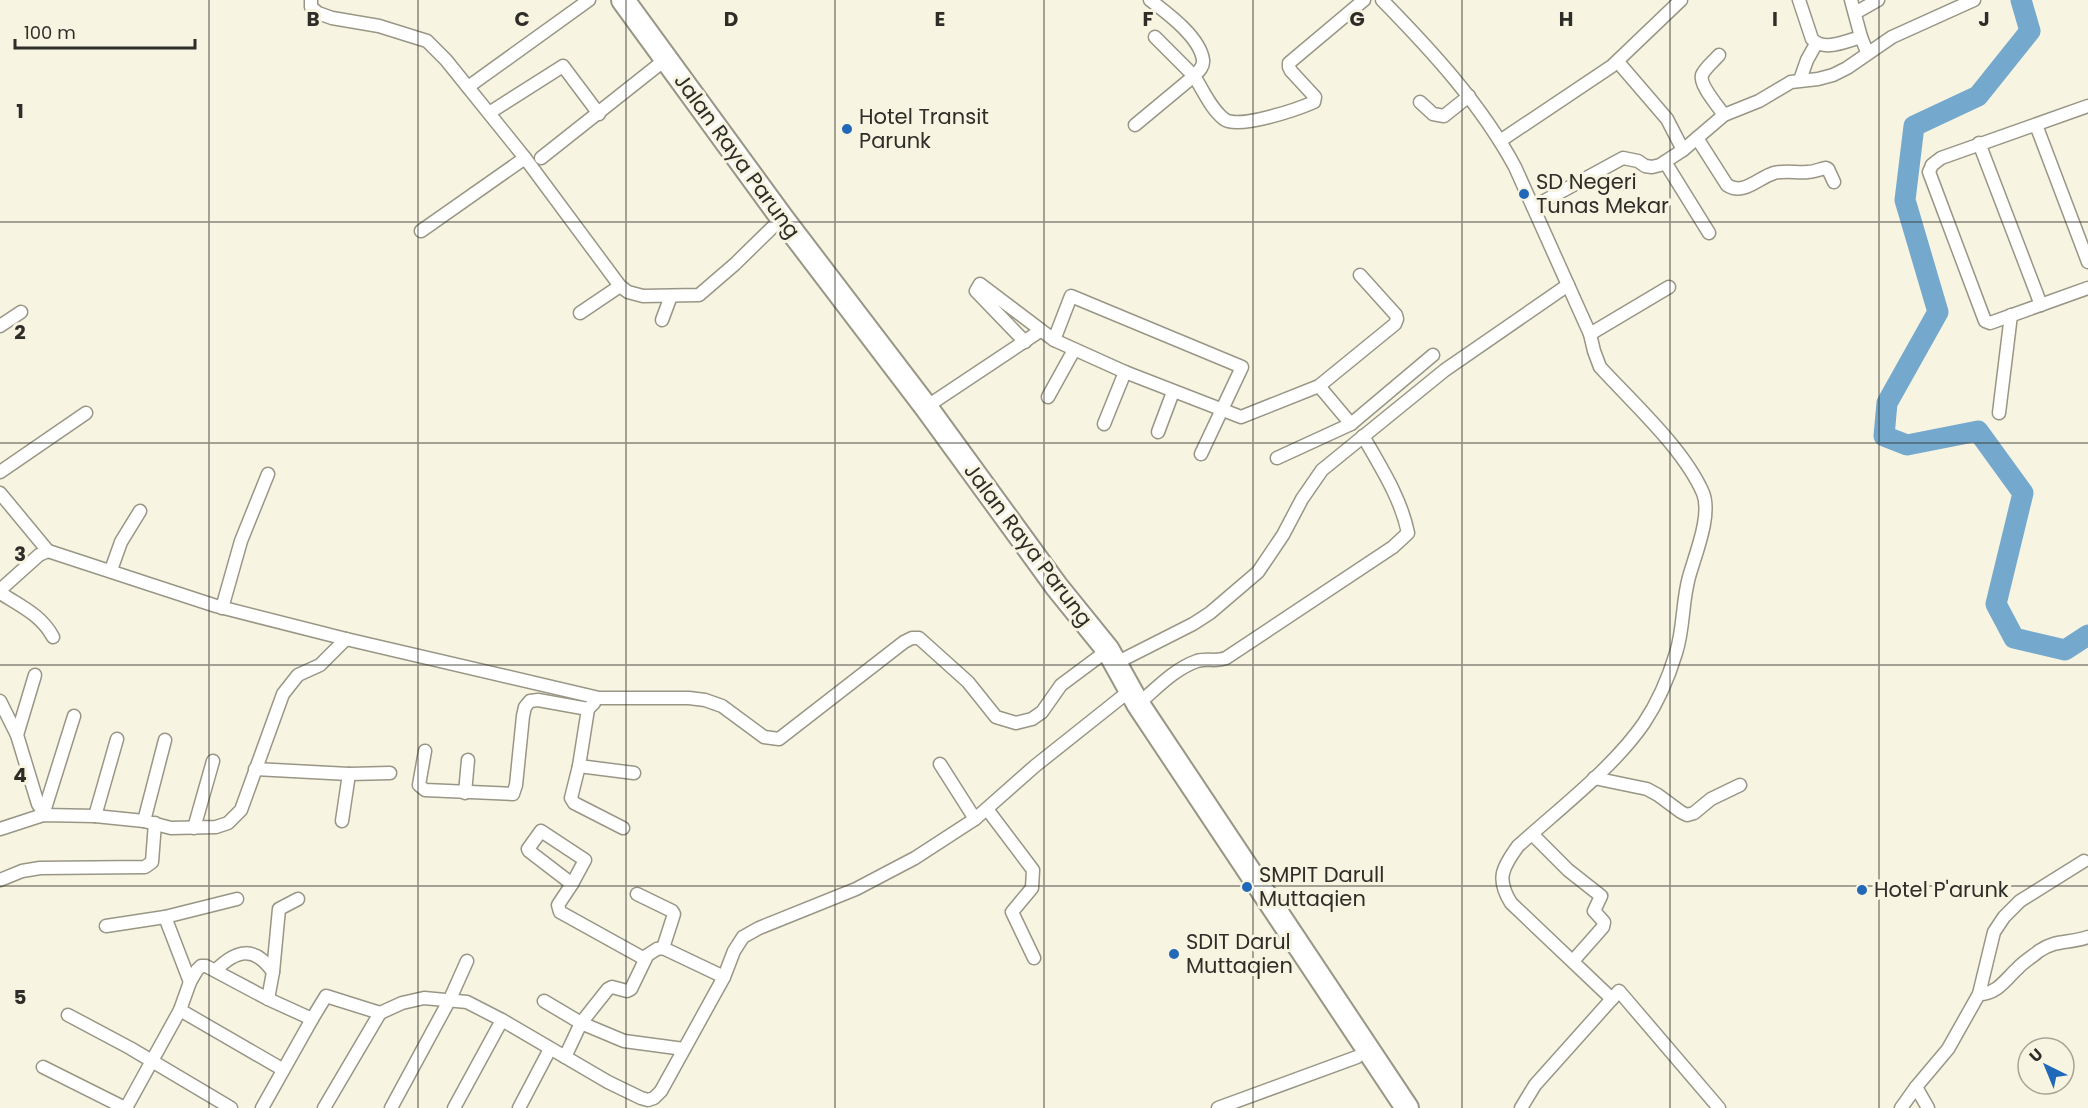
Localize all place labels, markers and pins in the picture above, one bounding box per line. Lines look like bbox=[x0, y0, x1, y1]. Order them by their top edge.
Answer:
place label: Hotel Transit Parunk bbox=[859, 102, 989, 155]
marker: Hotel Transit Parunk bbox=[840, 122, 854, 136]
place label: SD Negeri Tunas Mekar bbox=[1536, 167, 1669, 220]
marker: SD Negeri Tunas Mekar bbox=[1517, 187, 1531, 201]
place label: SMPIT Darull Muttaqien bbox=[1259, 860, 1384, 913]
place label: Hotel P'arunk bbox=[1874, 875, 2009, 904]
marker: SMPIT Darull Muttaqien bbox=[1240, 880, 1254, 894]
marker: Hotel P'arunk bbox=[1855, 883, 1869, 897]
place label: SDIT Darul Muttaqien bbox=[1186, 927, 1293, 980]
marker: SDIT Darul Muttaqien bbox=[1167, 947, 1181, 961]

